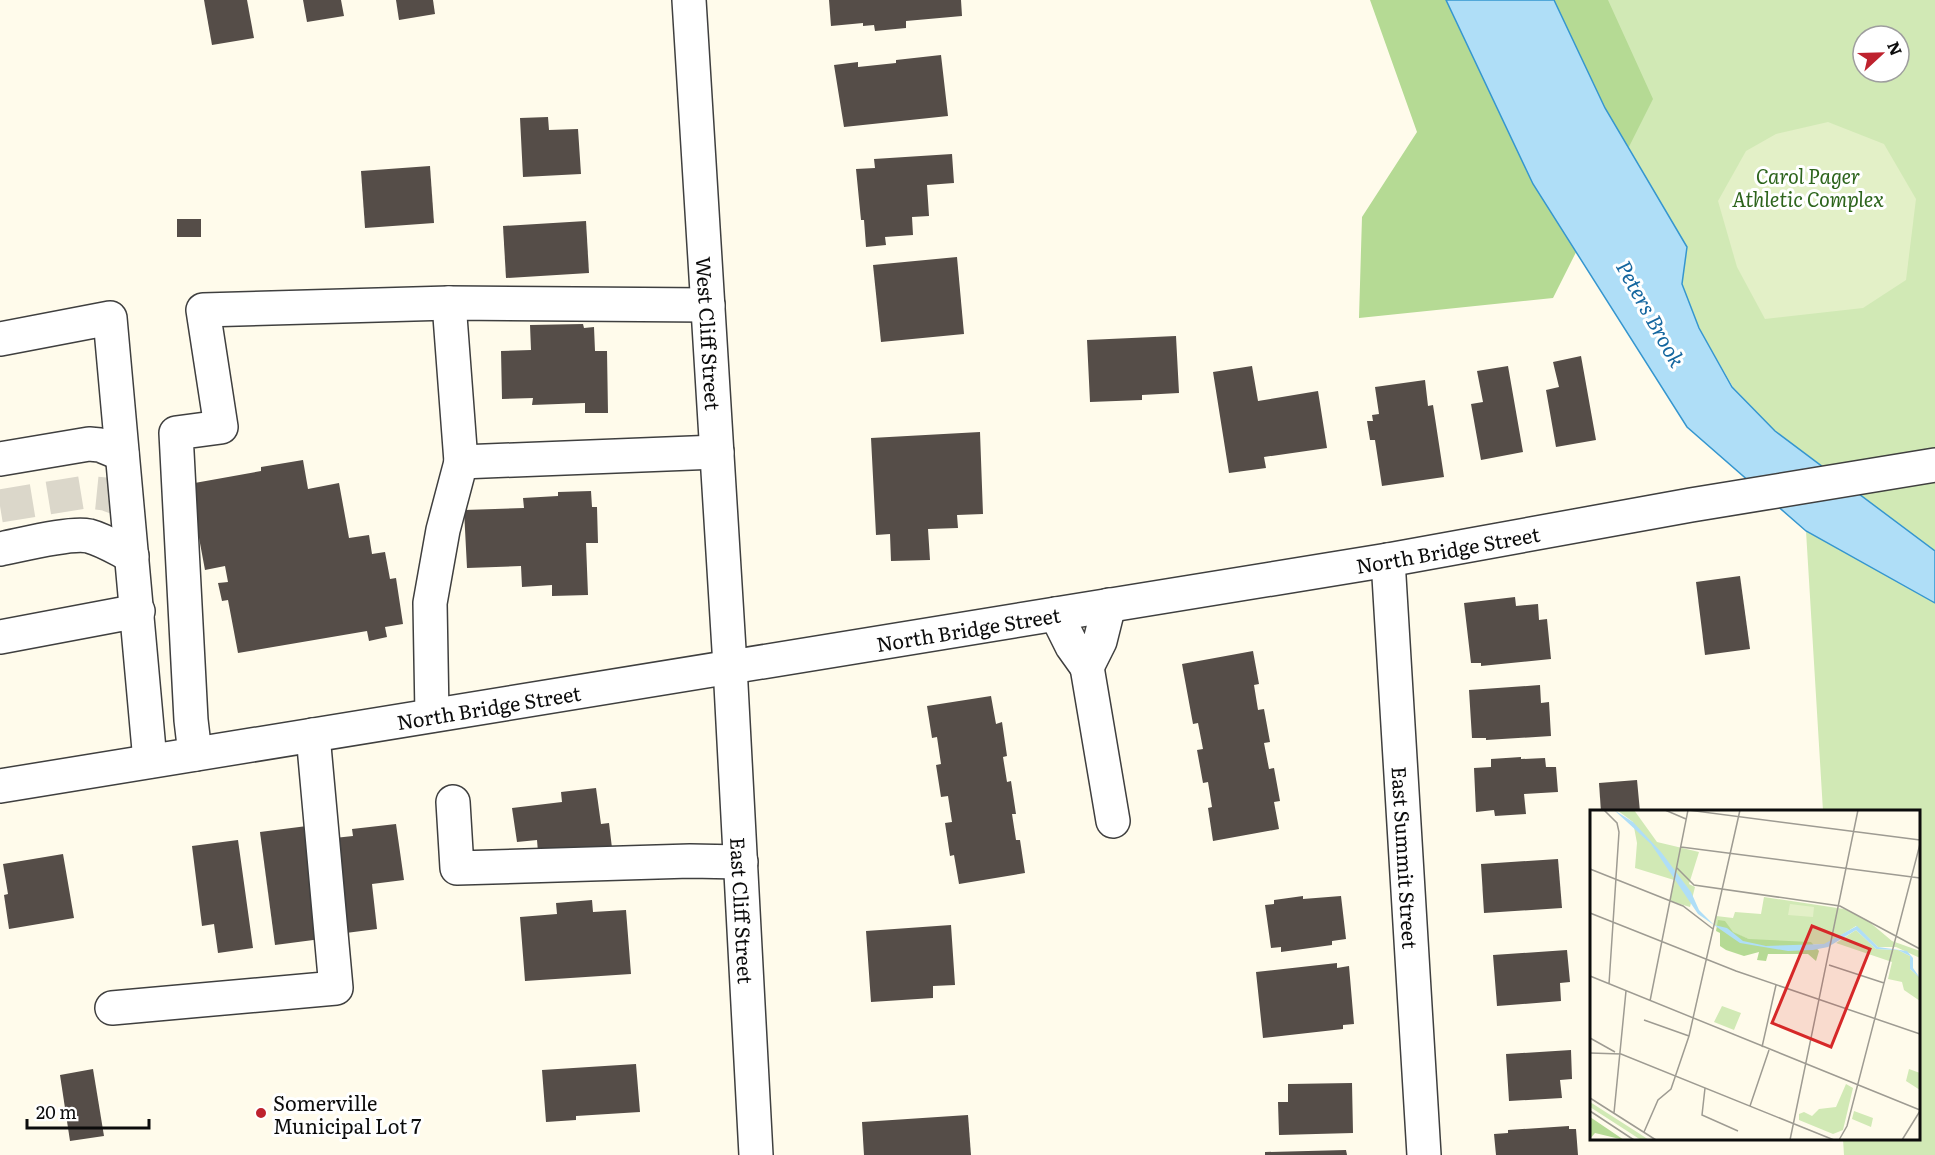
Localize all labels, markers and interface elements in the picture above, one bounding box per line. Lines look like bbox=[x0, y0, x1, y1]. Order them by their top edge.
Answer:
north arrow bbox=[1851, 24, 1911, 84]
text: N bbox=[1882, 37, 1909, 59]
park label: Carol Pager Athletic Complex bbox=[1732, 160, 1884, 213]
water label: Peters Brook bbox=[1610, 254, 1694, 372]
street label: West Cliff Street bbox=[690, 256, 729, 411]
street label: North Bridge Street bbox=[1354, 518, 1542, 580]
street label: North Bridge Street bbox=[874, 599, 1062, 658]
street label: North Bridge Street bbox=[394, 677, 583, 736]
street label: East Summit Street bbox=[1386, 765, 1426, 950]
inset map bbox=[1590, 810, 1920, 1140]
street label: East Cliff Street bbox=[724, 836, 762, 985]
place label: Somerville Municipal Lot 7 bbox=[273, 1087, 421, 1140]
scale bar bbox=[27, 1092, 148, 1130]
text: 20 m bbox=[36, 1098, 77, 1125]
marker: Somerville Municipal Lot 7 bbox=[254, 1106, 268, 1120]

